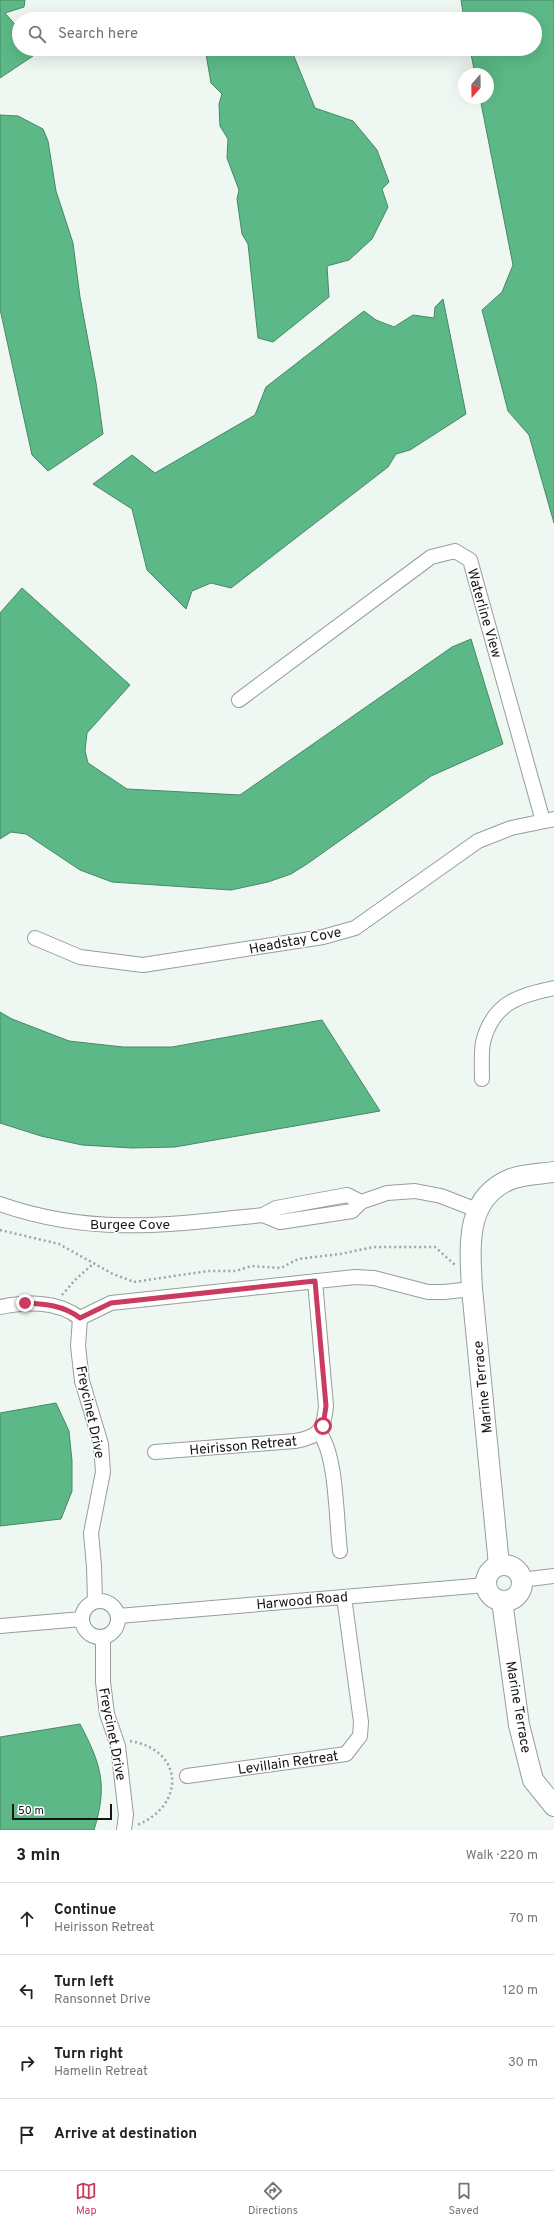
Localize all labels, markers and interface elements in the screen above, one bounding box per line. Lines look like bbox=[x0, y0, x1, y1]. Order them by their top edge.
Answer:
search box bbox=[12, 12, 542, 56]
icon: search bbox=[26, 23, 48, 45]
text: Search here bbox=[58, 25, 138, 44]
north arrow bbox=[458, 68, 494, 104]
street label: Waterline View bbox=[463, 567, 504, 660]
street label: Headstay Cove bbox=[248, 924, 343, 959]
street label: Burgee Cove bbox=[90, 1217, 170, 1234]
route end bbox=[16, 1294, 34, 1312]
street label: Marine Terrace bbox=[470, 1340, 497, 1434]
street label: Freycinet Drive bbox=[71, 1364, 108, 1460]
route start bbox=[314, 1417, 332, 1435]
street label: Heirisson Retreat bbox=[189, 1433, 298, 1460]
street label: Harwood Road bbox=[256, 1589, 349, 1614]
street label: Marine Terrace bbox=[501, 1660, 534, 1755]
street label: Freycinet Drive bbox=[94, 1686, 129, 1782]
street label: Levillain Retreat bbox=[237, 1748, 340, 1779]
scale bar bbox=[12, 1802, 112, 1821]
text: 50 m bbox=[18, 1804, 44, 1818]
text: 3 min bbox=[16, 1845, 60, 1867]
text: Walk · 220 m bbox=[466, 1848, 538, 1864]
text: Continue bbox=[54, 1901, 116, 1920]
icon: ahead bbox=[16, 1908, 38, 1930]
text: 70 m bbox=[509, 1911, 538, 1927]
text: Heirisson Retreat bbox=[54, 1920, 154, 1936]
text: Turn left bbox=[54, 1973, 114, 1992]
icon: left bbox=[16, 1980, 38, 2002]
text: 120 m bbox=[503, 1983, 538, 1999]
text: Ransonnet Drive bbox=[54, 1992, 151, 2008]
text: Turn right bbox=[54, 2045, 123, 2064]
icon: right bbox=[16, 2052, 38, 2074]
text: 30 m bbox=[508, 2055, 538, 2071]
text: Hamelin Retreat bbox=[54, 2064, 148, 2080]
icon: arrive bbox=[16, 2124, 38, 2146]
text: Arrive at destination bbox=[54, 2125, 197, 2144]
tab: Map bbox=[75, 2180, 97, 2218]
tab: Directions bbox=[248, 2180, 298, 2218]
tab: Saved bbox=[448, 2180, 479, 2218]

